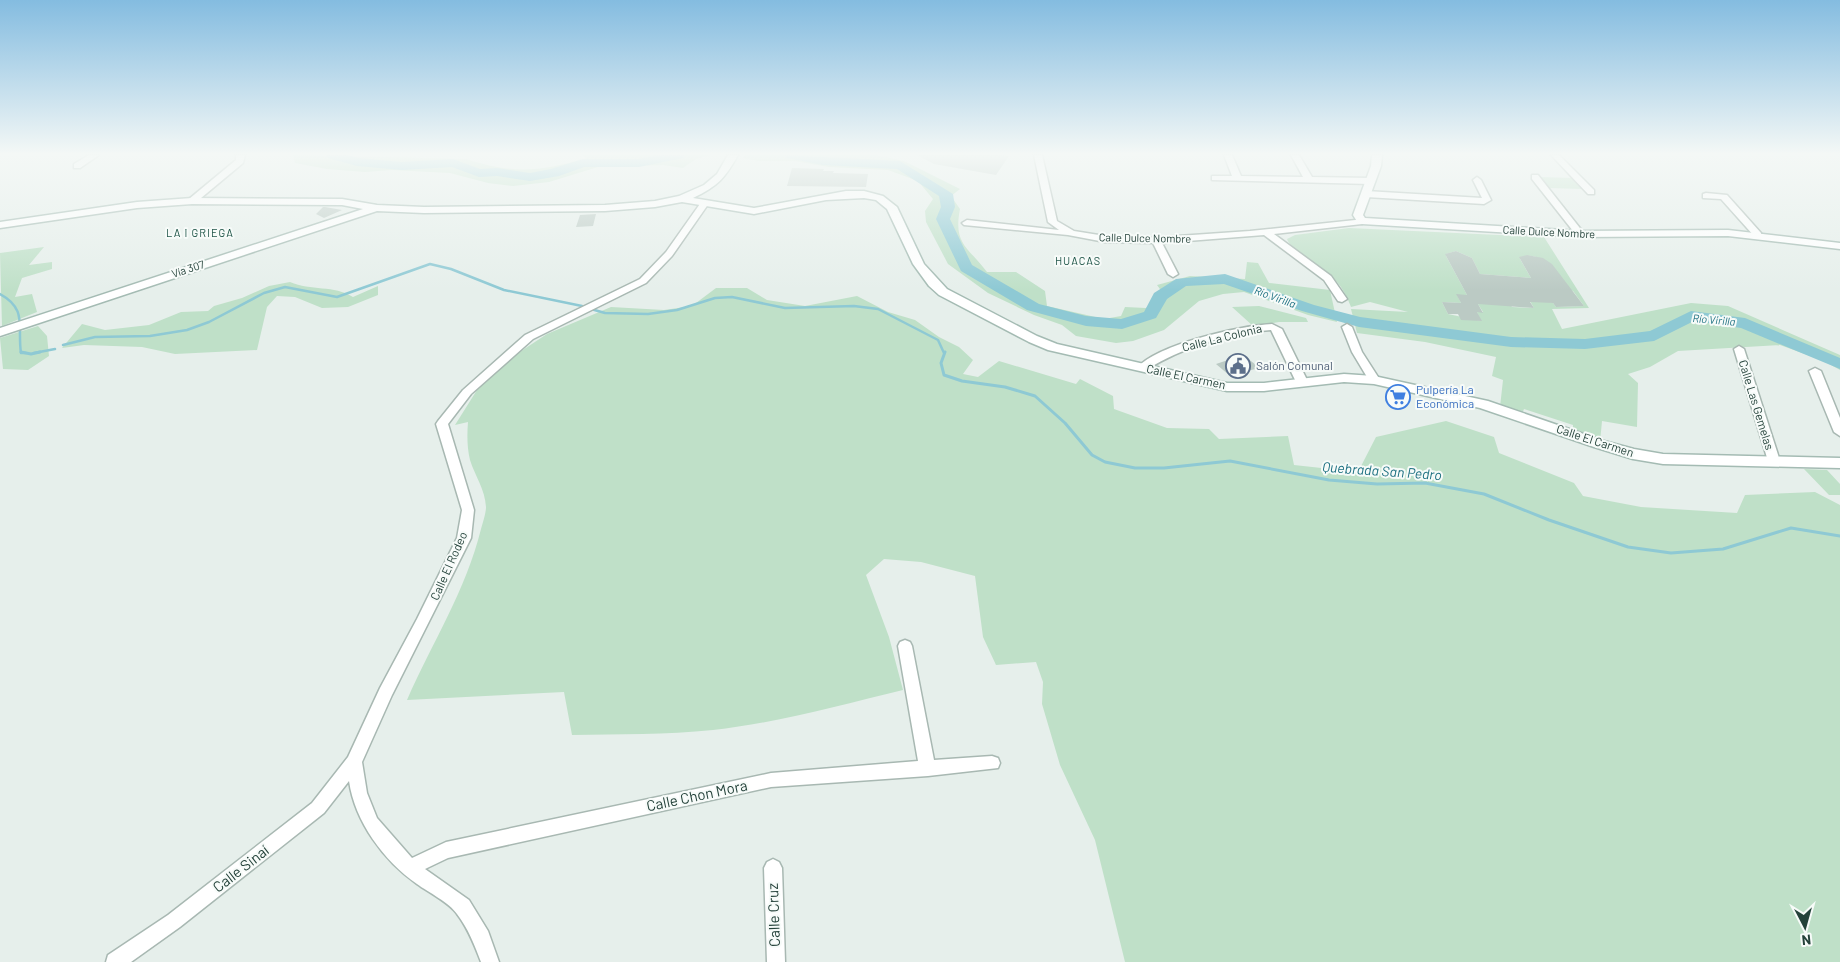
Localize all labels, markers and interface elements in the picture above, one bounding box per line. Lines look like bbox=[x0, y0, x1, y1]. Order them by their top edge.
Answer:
street label: Calle Dulce Nombre bbox=[1502, 223, 1596, 240]
district label: LA I GRIEGA bbox=[166, 226, 234, 239]
street label: Calle Dulce Nombre bbox=[1099, 230, 1192, 245]
district label: HUACAS bbox=[1055, 254, 1101, 267]
street label: Vía 307 bbox=[170, 257, 206, 280]
water label: Río Virilla bbox=[1253, 283, 1298, 310]
water label: Río Virilla bbox=[1692, 311, 1736, 328]
street label: Calle La Colonia bbox=[1180, 320, 1263, 354]
public building icon: Salón Comunal bbox=[1225, 353, 1251, 379]
place label: Salón Comunal bbox=[1256, 358, 1333, 372]
street label: Calle Las Gemelas bbox=[1737, 358, 1777, 452]
street label: Calle El Carmen bbox=[1145, 361, 1227, 391]
place label: Pulpería La Económica bbox=[1416, 382, 1474, 410]
supermarket icon: Pulpería La Económica bbox=[1385, 384, 1411, 410]
street label: Calle El Carmen bbox=[1555, 421, 1636, 459]
water label: Quebrada San Pedro bbox=[1322, 458, 1442, 483]
street label: Calle El Rodeo bbox=[427, 529, 469, 602]
street label: Calle Chon Mora bbox=[645, 776, 749, 815]
street label: Calle Sinaí bbox=[209, 841, 272, 896]
street label: Calle Cruz bbox=[763, 882, 783, 947]
north arrow bbox=[1780, 902, 1830, 952]
text: N bbox=[1801, 931, 1812, 949]

